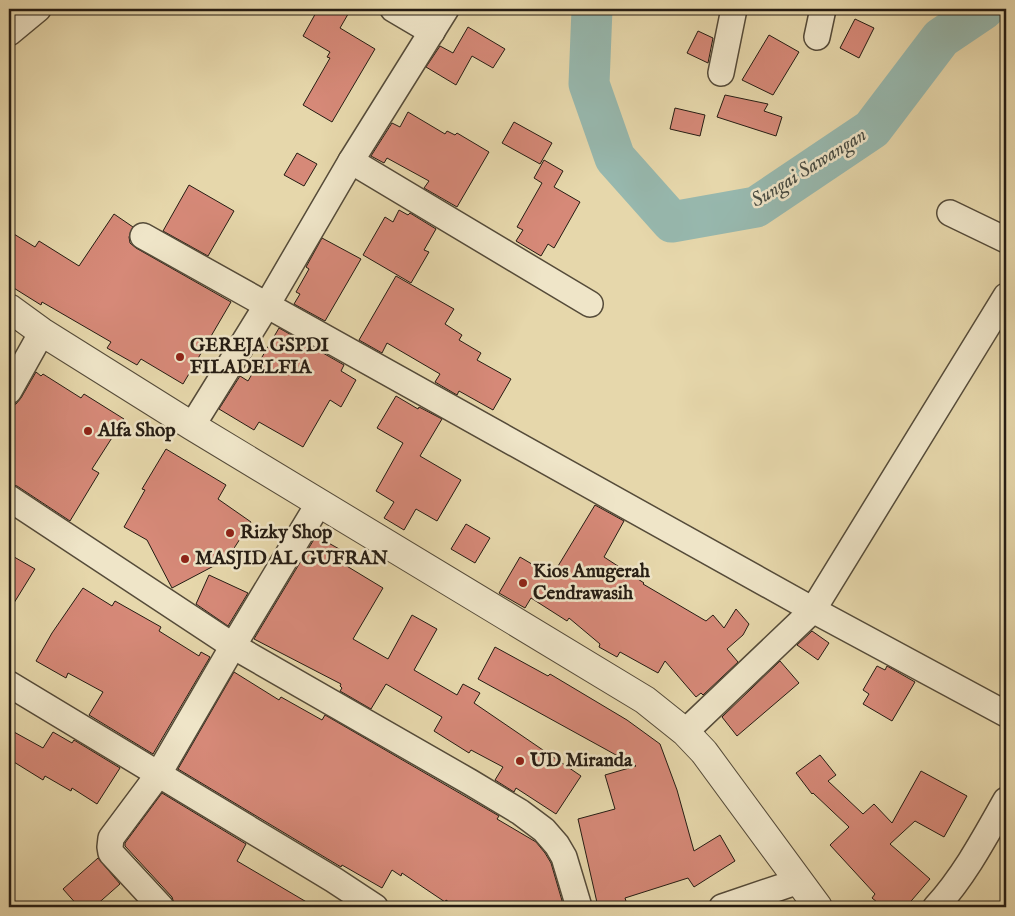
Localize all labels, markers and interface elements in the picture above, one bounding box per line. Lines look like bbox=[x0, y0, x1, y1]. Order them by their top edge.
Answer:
water label: Sungai Sawangan bbox=[746, 122, 872, 214]
place label: GEREJA GSPDI FILADELFIA bbox=[190, 334, 329, 380]
marker: GEREJA GSPDI FILADELFIA bbox=[174, 351, 186, 363]
place label: Alfa Shop bbox=[97, 419, 176, 443]
marker: Alfa Shop bbox=[82, 425, 94, 437]
place label: Rizky Shop bbox=[240, 521, 333, 545]
marker: Rizky Shop bbox=[224, 527, 236, 539]
place label: MASJID AL GUFRAN bbox=[195, 547, 389, 571]
marker: MASJID AL GUFRAN bbox=[179, 553, 191, 565]
place label: Kios Anugerah Cendrawasih bbox=[533, 560, 651, 606]
marker: Kios Anugerah Cendrawasih bbox=[517, 577, 529, 589]
place label: UD Miranda bbox=[529, 749, 633, 773]
marker: UD Miranda bbox=[514, 755, 526, 767]

